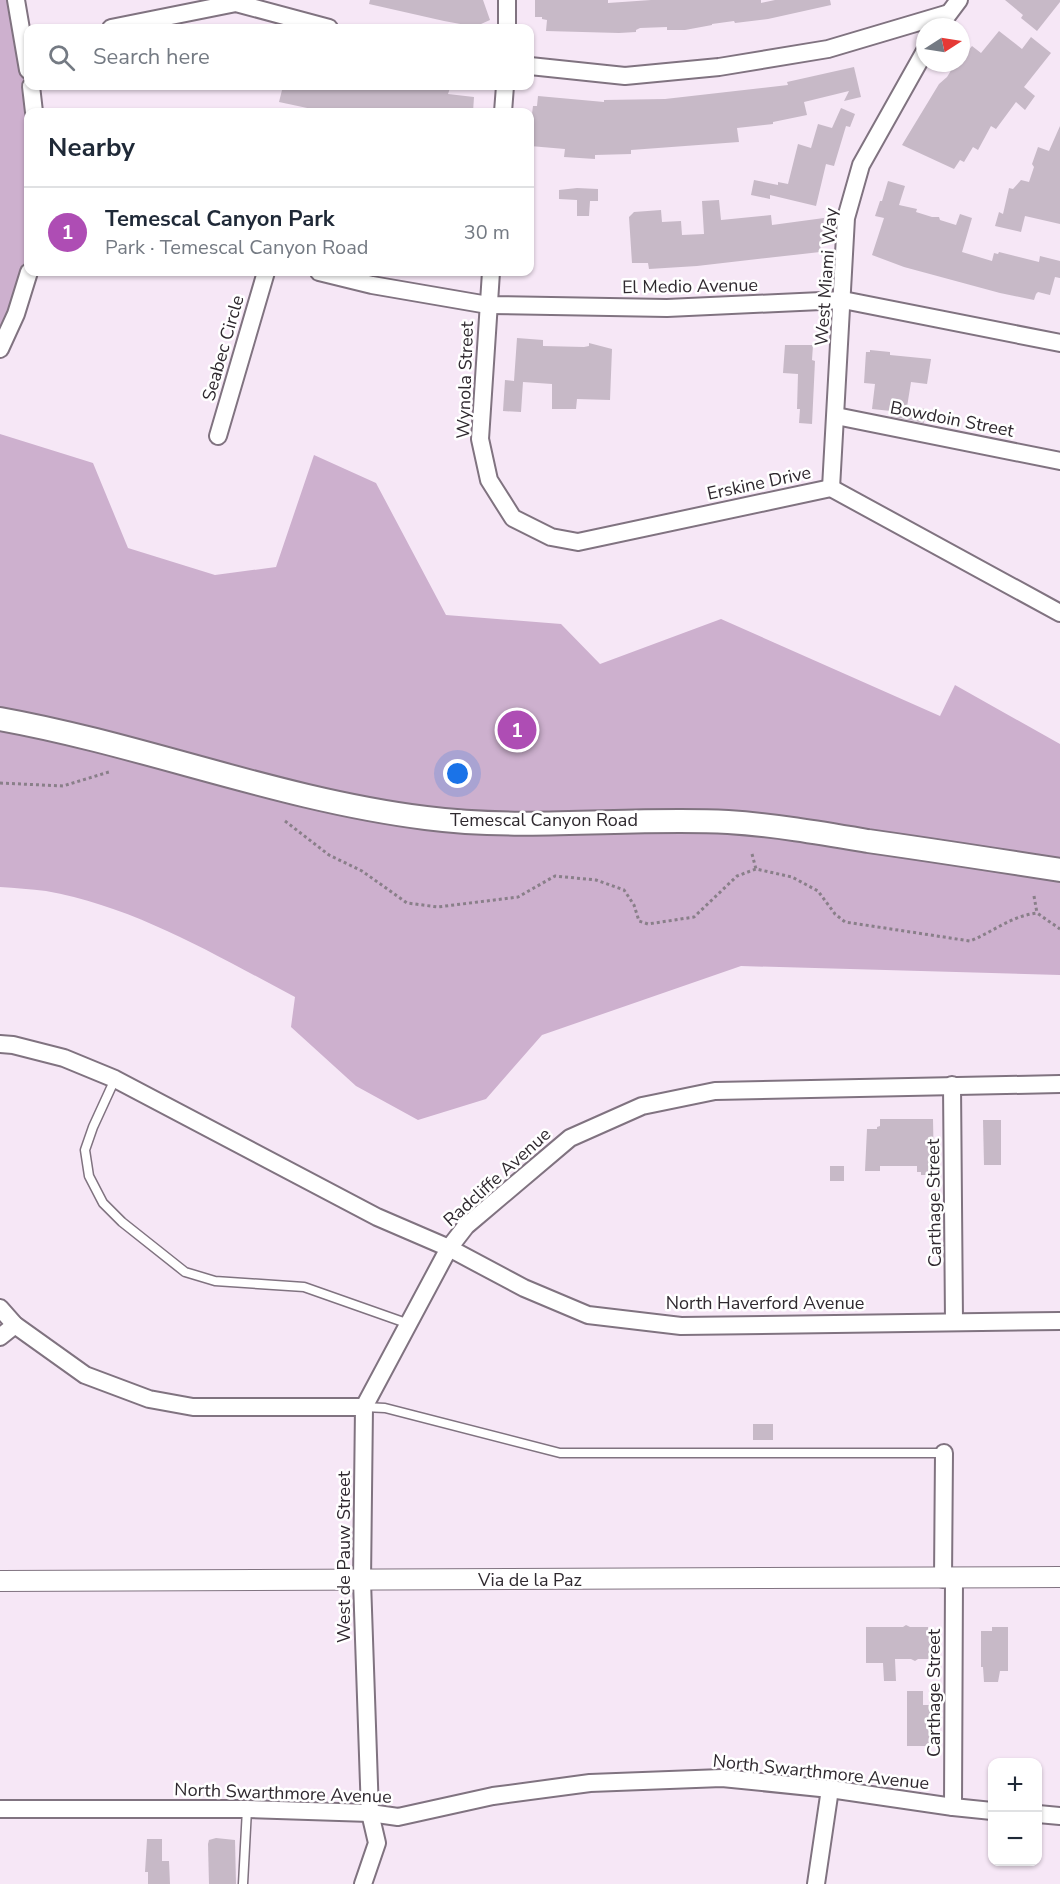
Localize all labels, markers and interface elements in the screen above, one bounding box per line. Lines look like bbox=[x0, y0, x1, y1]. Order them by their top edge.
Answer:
north arrow bbox=[916, 18, 970, 72]
search box bbox=[24, 24, 534, 90]
icon: search bbox=[45, 41, 78, 74]
text: Search here bbox=[93, 42, 210, 72]
text: Nearby bbox=[48, 130, 135, 165]
text: Temescal Canyon Park bbox=[105, 204, 335, 234]
street label: West Miami Way bbox=[809, 206, 843, 347]
text: 1 bbox=[62, 219, 74, 246]
text: 30 m bbox=[464, 219, 510, 246]
text: Park · Temescal Canyon Road bbox=[105, 234, 368, 261]
street label: El Medio Avenue bbox=[622, 273, 758, 299]
street label: Seabec Circle bbox=[196, 292, 250, 404]
street label: Wynola Street bbox=[451, 320, 479, 439]
street label: Bowdoin Street bbox=[888, 395, 1017, 443]
street label: Erskine Drive bbox=[705, 460, 813, 506]
pin: 1 bbox=[498, 708, 536, 752]
your location bbox=[443, 759, 472, 788]
street label: Temescal Canyon Road bbox=[450, 808, 638, 832]
street label: Radcliffe Avenue bbox=[438, 1122, 556, 1232]
street label: Carthage Street bbox=[921, 1138, 947, 1267]
street label: North Haverford Avenue bbox=[666, 1291, 864, 1315]
street label: West de Pauw Street bbox=[332, 1470, 356, 1643]
street label: Via de la Paz bbox=[477, 1568, 582, 1592]
street label: Carthage Street bbox=[922, 1628, 946, 1757]
street label: North Swarthmore Avenue bbox=[712, 1749, 930, 1795]
map controls bbox=[988, 1758, 1042, 1866]
button: + bbox=[988, 1758, 1042, 1812]
street label: North Swarthmore Avenue bbox=[174, 1777, 392, 1809]
button: − bbox=[988, 1812, 1042, 1866]

